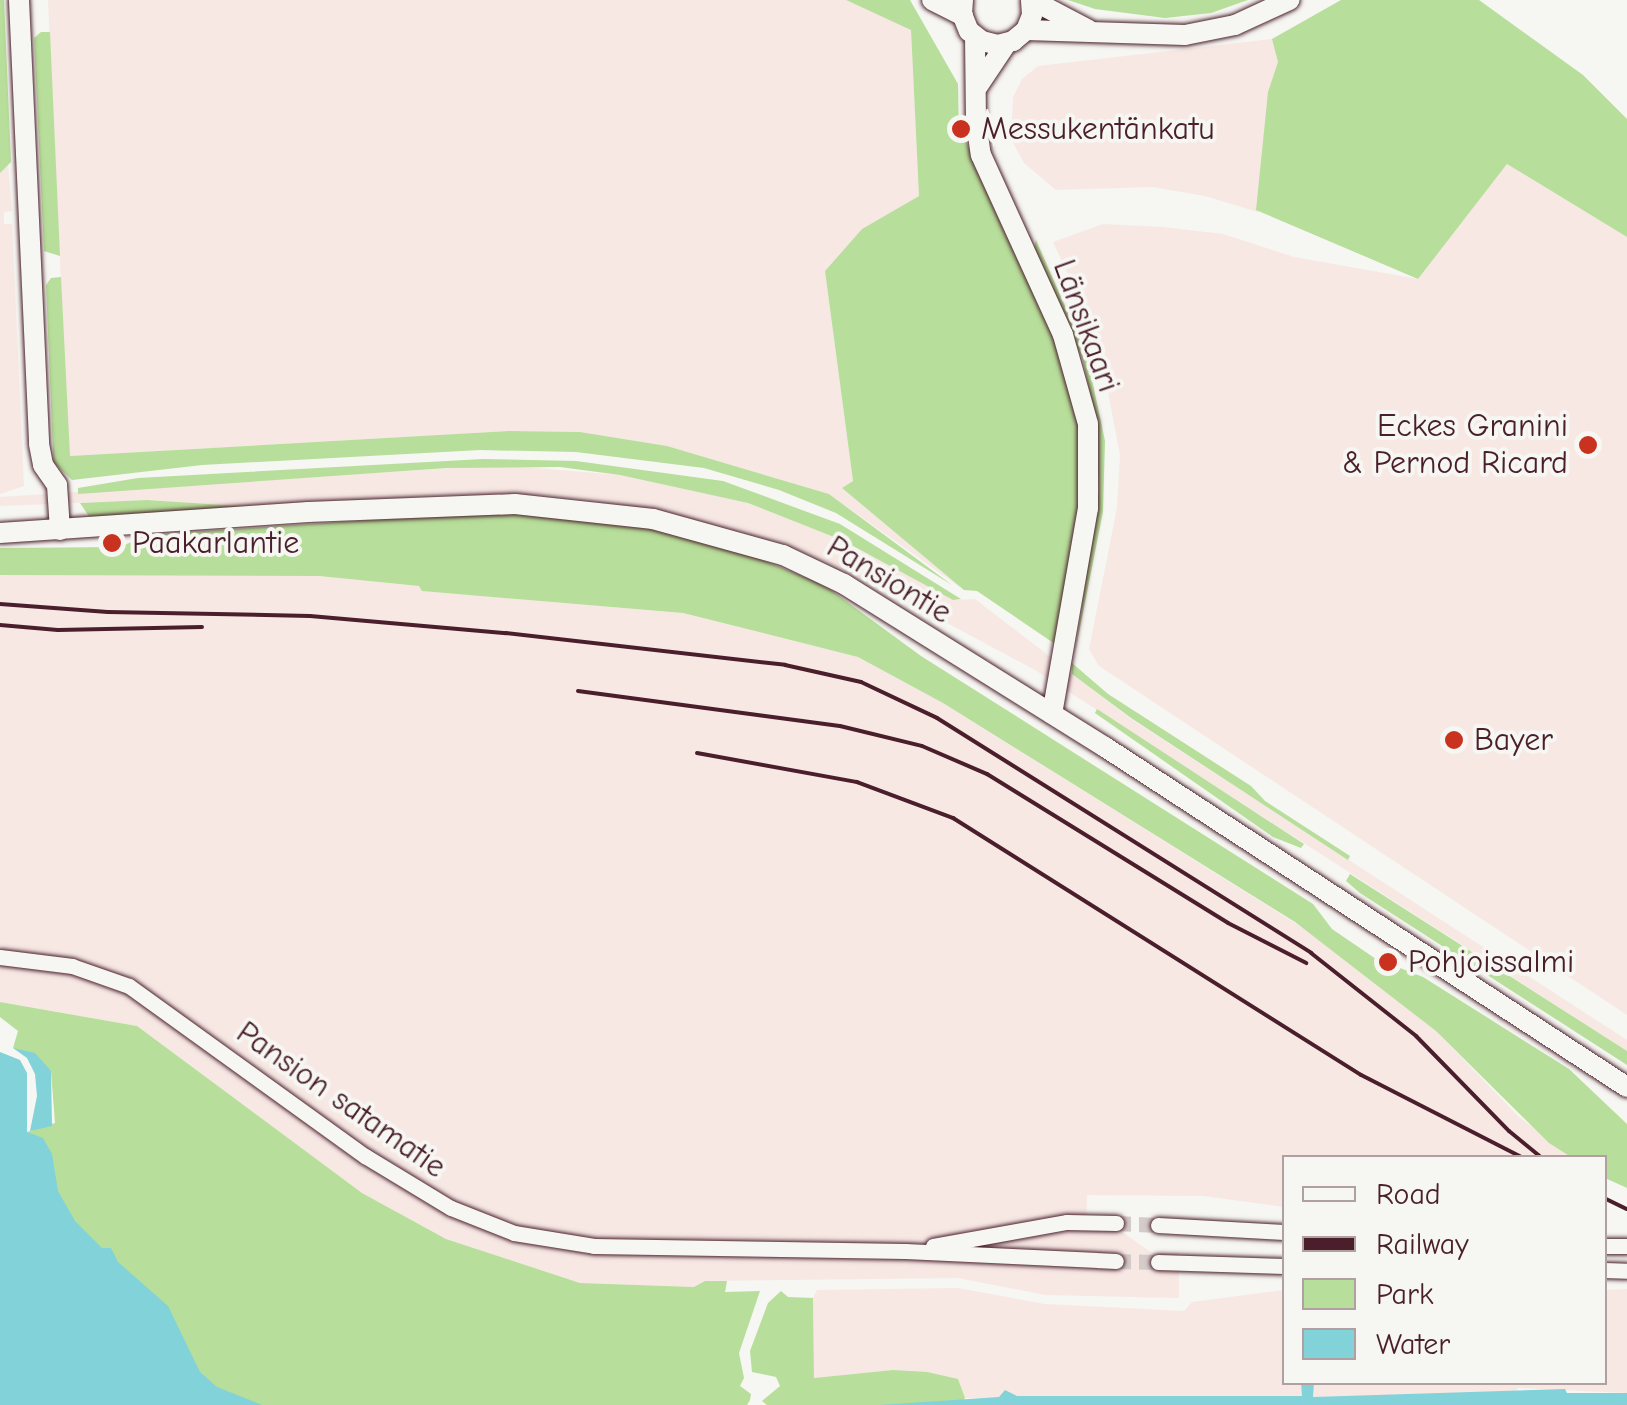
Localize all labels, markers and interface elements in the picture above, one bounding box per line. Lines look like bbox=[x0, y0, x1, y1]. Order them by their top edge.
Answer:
place label: Messukentänkatu bbox=[981, 110, 1215, 148]
marker: Messukentänkatu bbox=[950, 118, 972, 140]
street label: Länsikaari bbox=[1044, 255, 1128, 397]
place label: Eckes Granini & Pernod Ricard bbox=[1342, 408, 1568, 483]
marker: Eckes Granini & Pernod Ricard bbox=[1577, 434, 1599, 456]
place label: Paakarlantie bbox=[132, 524, 299, 562]
street label: Pansiontie bbox=[820, 528, 958, 632]
marker: Paakarlantie bbox=[101, 532, 123, 554]
place label: Bayer bbox=[1474, 721, 1553, 759]
marker: Bayer bbox=[1443, 729, 1465, 751]
place label: Pohjoissalmi bbox=[1408, 943, 1574, 981]
marker: Pohjoissalmi bbox=[1377, 951, 1399, 973]
street label: Pansion satamatie bbox=[229, 1014, 453, 1186]
legend bbox=[1282, 1155, 1607, 1385]
text: Road bbox=[1376, 1177, 1441, 1212]
text: Railway bbox=[1376, 1227, 1469, 1262]
text: Park bbox=[1376, 1277, 1433, 1312]
text: Water bbox=[1376, 1327, 1450, 1362]

